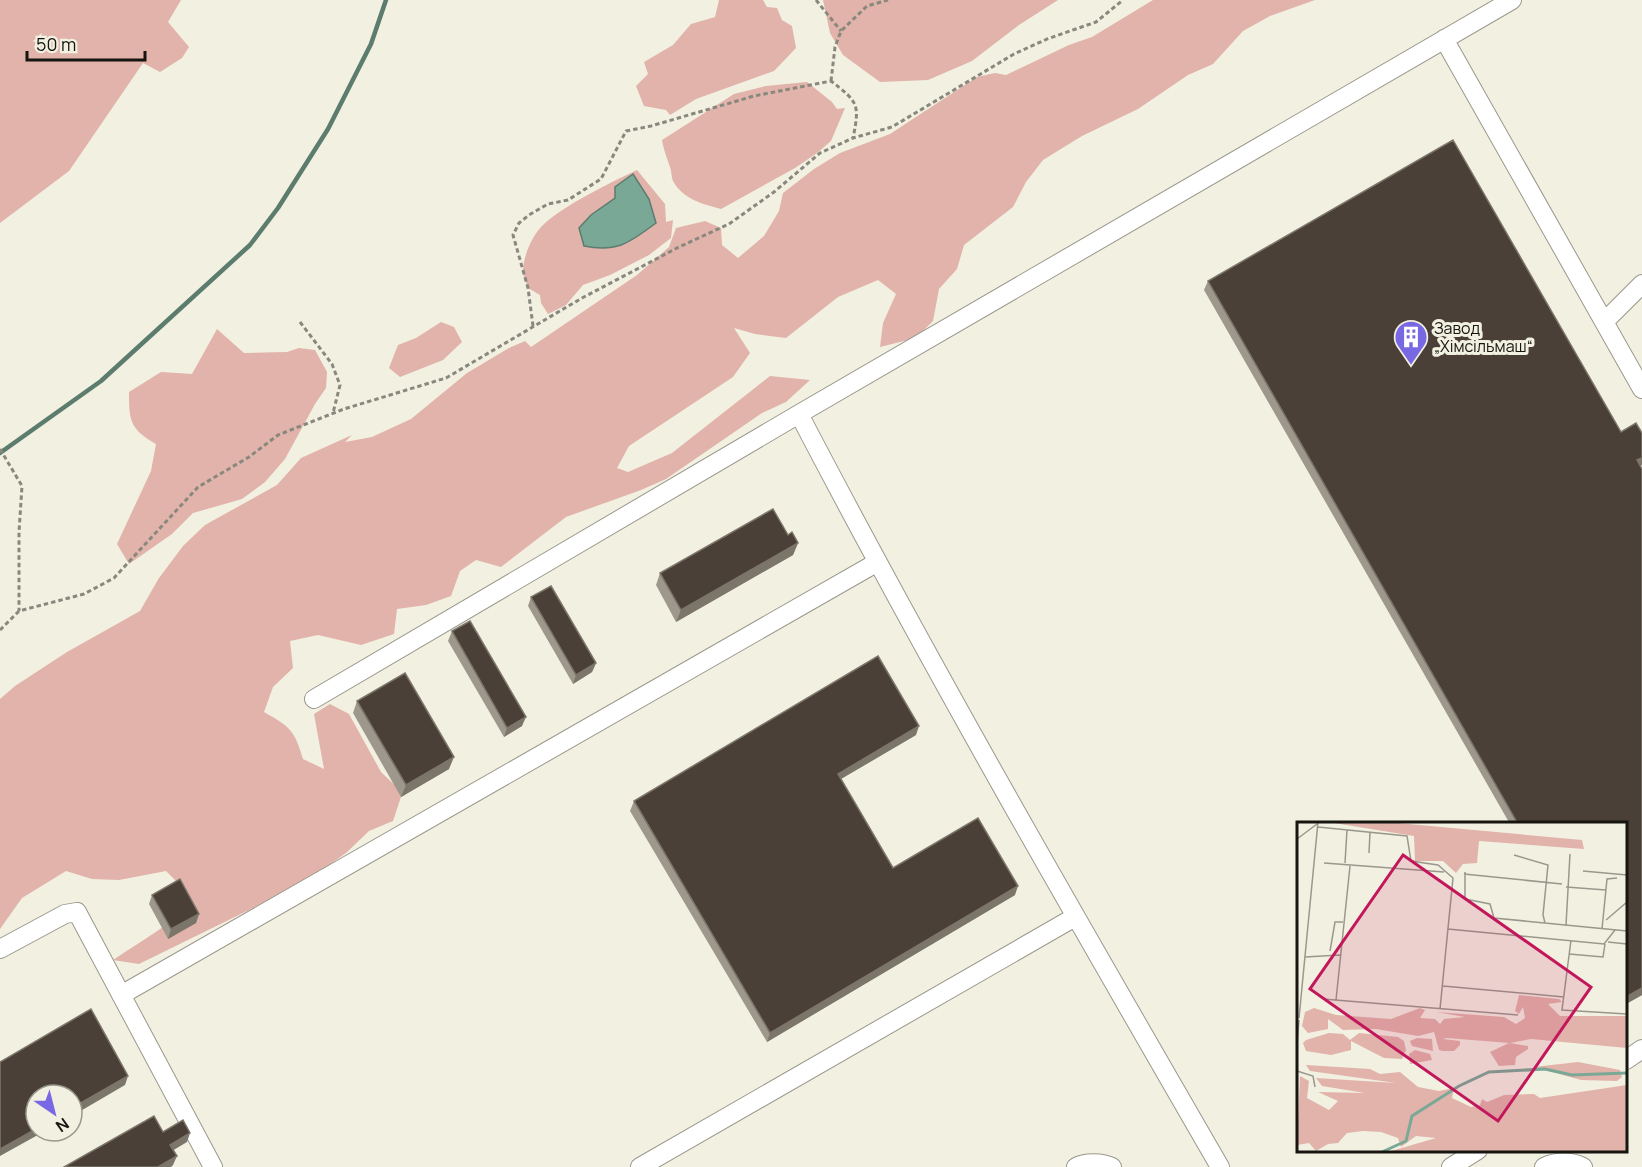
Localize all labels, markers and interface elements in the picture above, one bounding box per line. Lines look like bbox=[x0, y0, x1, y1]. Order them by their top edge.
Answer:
scale bar bbox=[27, 24, 146, 62]
text: 50 m bbox=[36, 32, 76, 56]
place label: Завод „Хімсільмаш“ bbox=[1434, 317, 1533, 357]
building icon: Завод „Хімсільмаш“ bbox=[1393, 319, 1429, 366]
inset map bbox=[1297, 822, 1627, 1152]
north arrow bbox=[24, 1083, 84, 1143]
text: N bbox=[52, 1113, 74, 1138]

